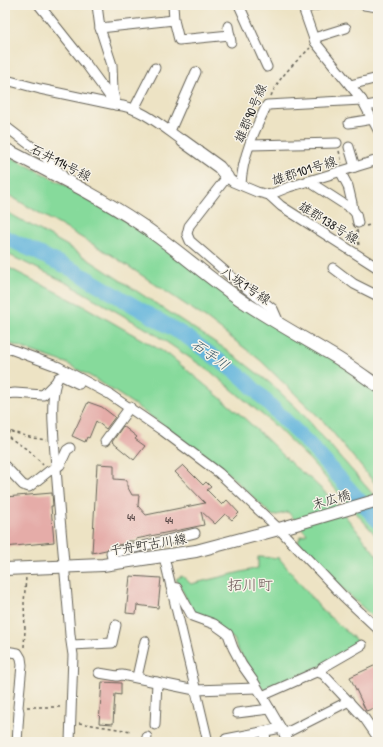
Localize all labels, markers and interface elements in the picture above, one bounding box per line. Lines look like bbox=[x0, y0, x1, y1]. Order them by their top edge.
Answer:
street label: 雄郡90号線 bbox=[229, 80, 271, 145]
street label: 石井114号線 bbox=[27, 139, 96, 186]
street label: 雄郡101号線 bbox=[269, 151, 340, 189]
street label: 雄郡138号線 bbox=[295, 196, 364, 248]
street label: 八坂1号線 bbox=[217, 262, 275, 309]
water label: 石手川 bbox=[188, 334, 234, 374]
street label: 末広橋 bbox=[310, 485, 352, 513]
house number: 44 bbox=[127, 510, 135, 524]
house number: 44 bbox=[165, 513, 173, 527]
street label: 千舟町古川線 bbox=[108, 529, 189, 559]
district label: 拓川町 bbox=[227, 574, 273, 595]

